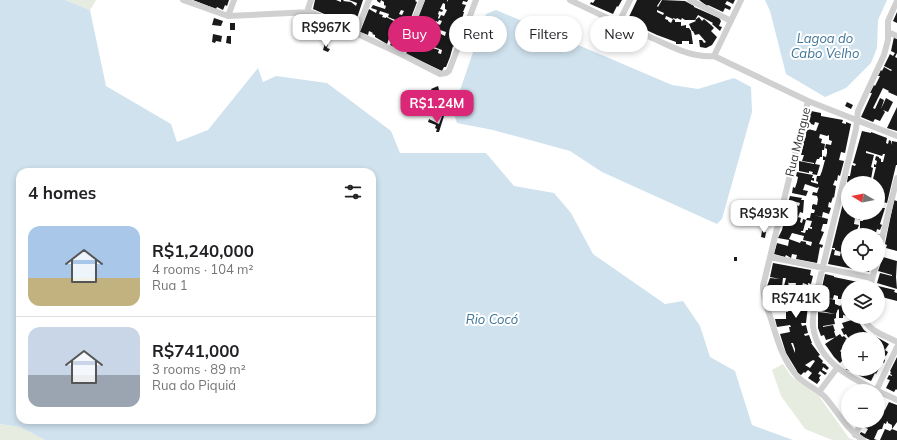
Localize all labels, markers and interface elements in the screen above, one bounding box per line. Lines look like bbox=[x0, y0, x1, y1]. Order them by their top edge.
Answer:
pin: R$967K bbox=[293, 14, 359, 48]
chip: Buy bbox=[388, 16, 441, 52]
chip: Rent bbox=[449, 16, 507, 52]
chip: Filters bbox=[515, 16, 582, 52]
chip: New bbox=[590, 16, 648, 52]
text: R$967K bbox=[302, 19, 350, 35]
water label: Lagoa do Cabo Velho bbox=[791, 30, 859, 61]
pin: R$1.24M bbox=[400, 90, 474, 124]
text: R$1.24M bbox=[410, 95, 464, 111]
street label: Rua Mangue bbox=[782, 106, 813, 178]
north arrow bbox=[841, 176, 885, 220]
map controls bbox=[841, 176, 885, 428]
icon: filters bbox=[342, 181, 364, 203]
text: 4 homes bbox=[28, 182, 96, 203]
pin: R$493K bbox=[731, 200, 797, 234]
text: R$493K bbox=[740, 205, 788, 221]
button: locate bbox=[841, 228, 885, 272]
text: R$1,240,000 bbox=[152, 240, 254, 261]
icon: home bbox=[60, 242, 108, 290]
text: 4 rooms · 104 m² bbox=[152, 261, 253, 277]
text: Rua 1 bbox=[152, 277, 188, 293]
button: layers bbox=[841, 280, 885, 324]
pin: R$741K bbox=[763, 285, 829, 319]
text: R$741K bbox=[772, 290, 820, 306]
water label: Rio Cocó bbox=[466, 311, 518, 327]
button: + bbox=[841, 332, 885, 376]
text: R$741,000 bbox=[152, 340, 240, 361]
icon: home bbox=[60, 343, 108, 391]
text: 3 rooms · 89 m² bbox=[152, 361, 246, 377]
text: Rua do Piquiá bbox=[152, 377, 236, 393]
button: − bbox=[841, 384, 885, 428]

